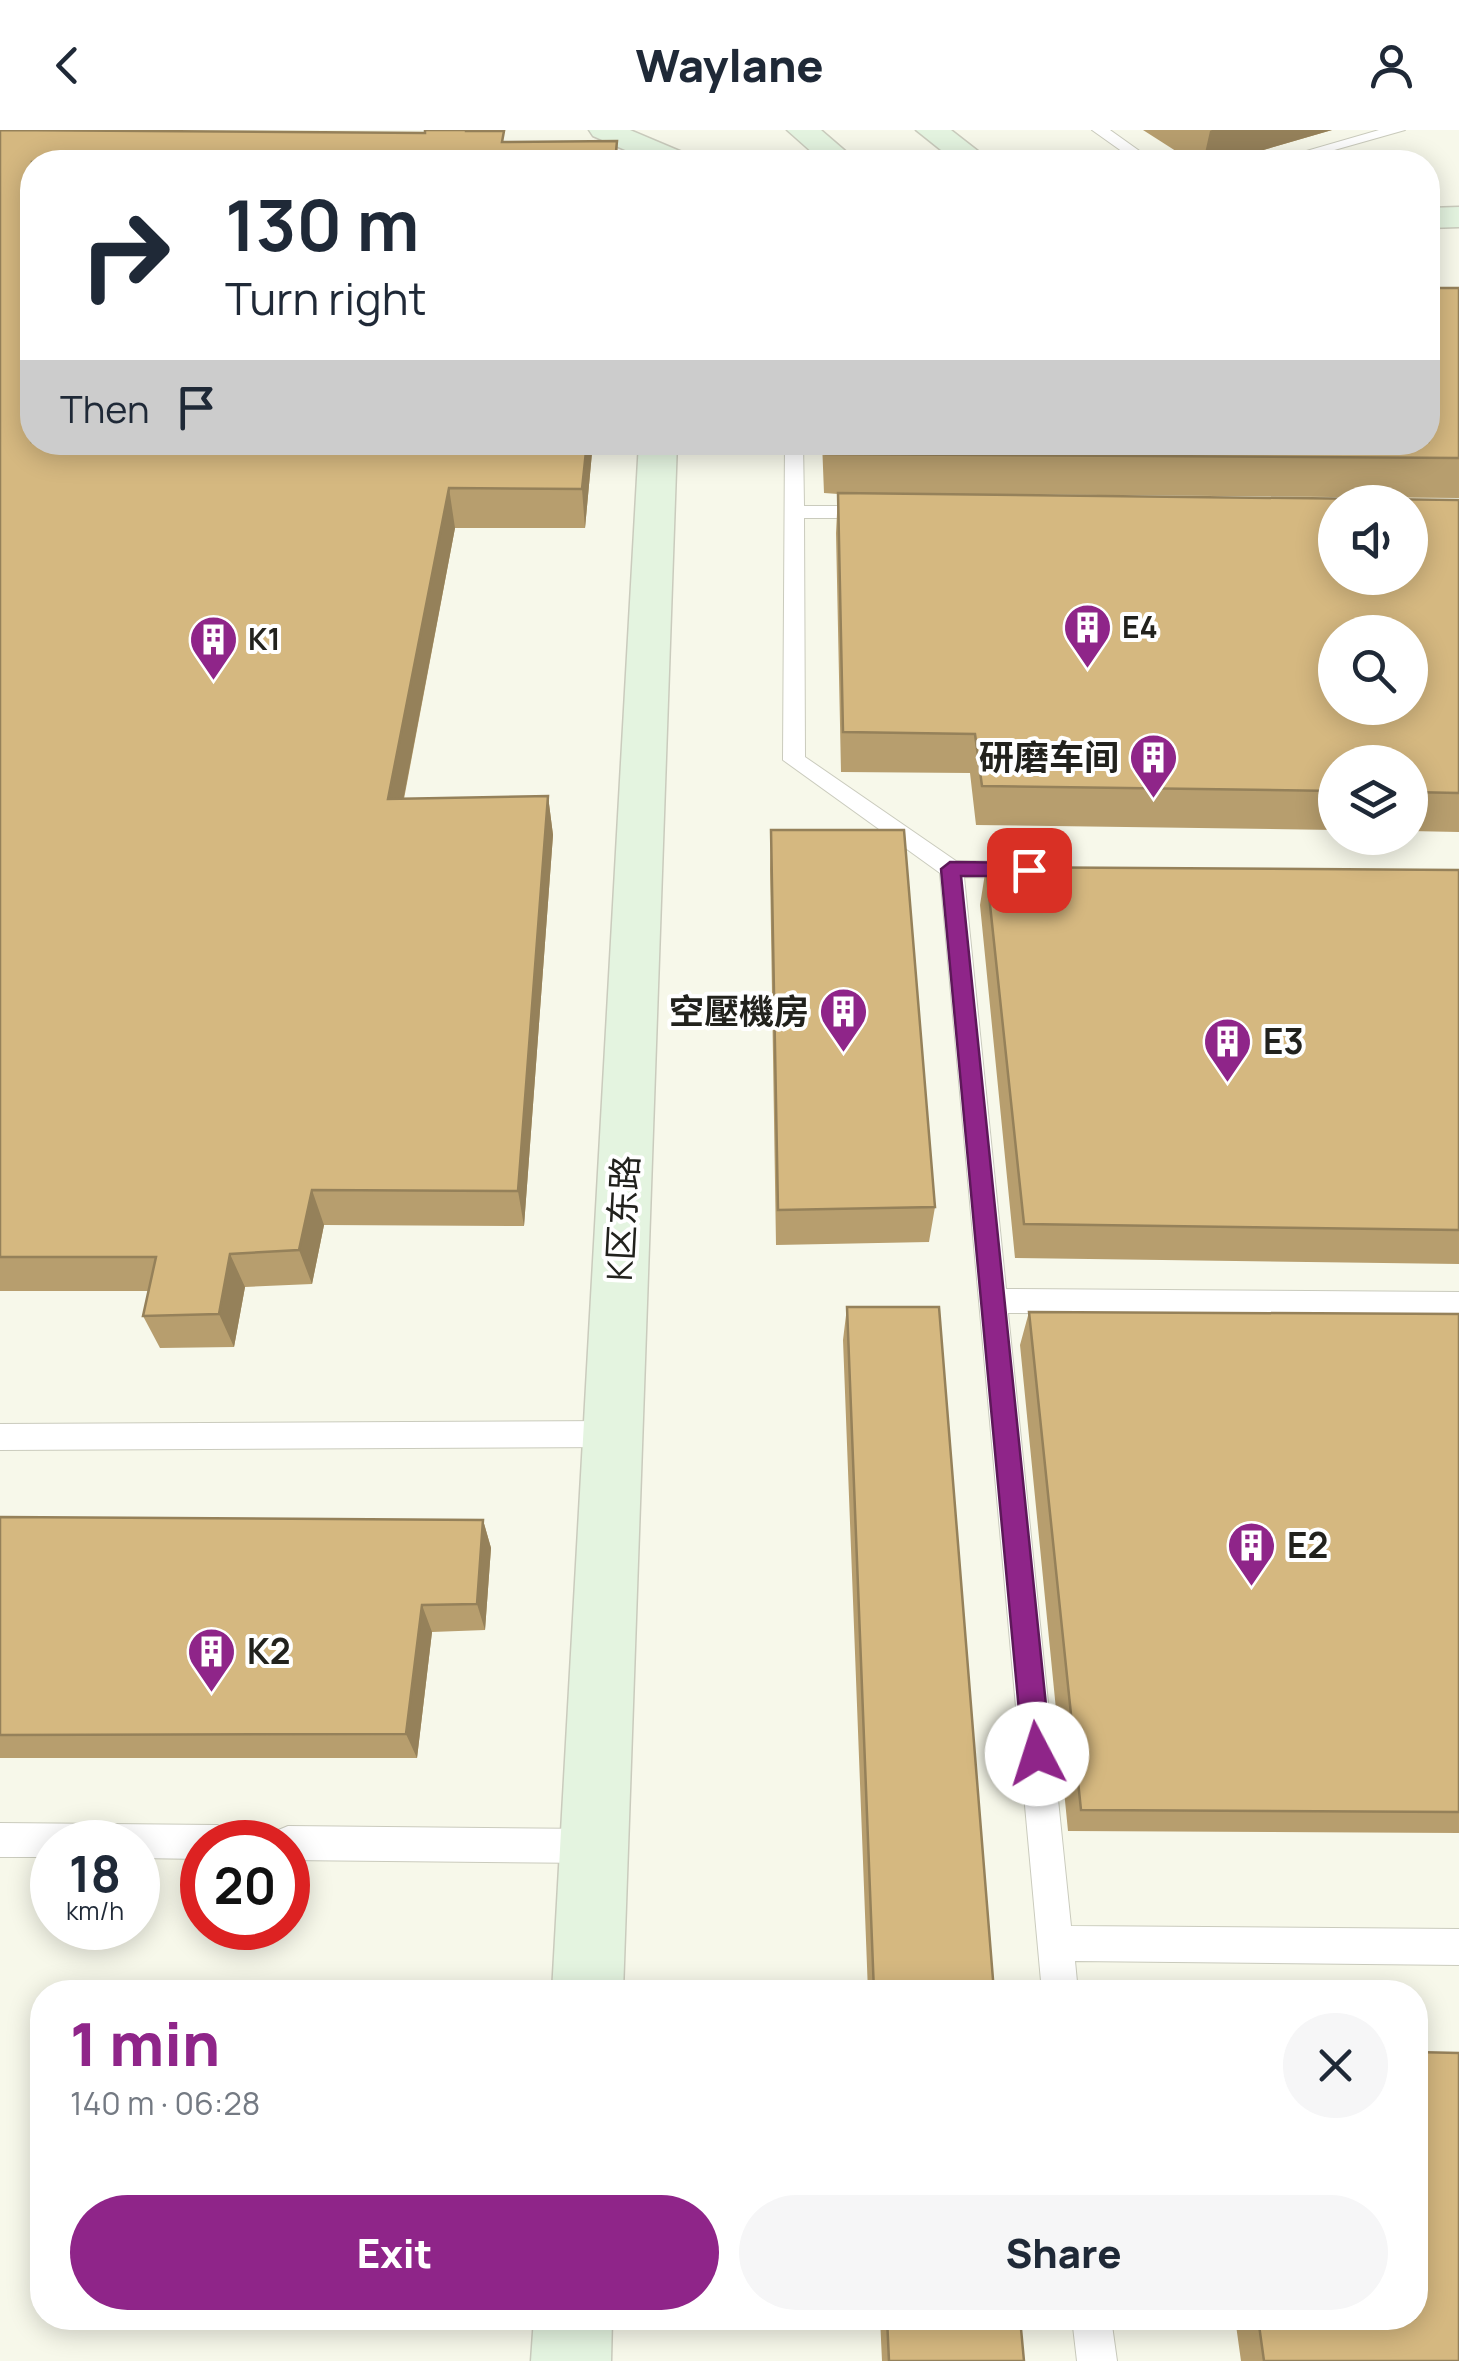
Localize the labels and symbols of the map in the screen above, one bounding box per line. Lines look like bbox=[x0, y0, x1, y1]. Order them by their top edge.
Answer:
building icon: E4 bbox=[1061, 602, 1113, 670]
place label: E4 bbox=[1122, 606, 1158, 647]
building icon: K1 bbox=[187, 614, 239, 682]
place label: K1 bbox=[248, 618, 281, 659]
building icon: 研磨车间 bbox=[1128, 732, 1180, 800]
place label: 研磨车间 bbox=[979, 733, 1119, 781]
pin bbox=[987, 828, 1072, 913]
building icon: 空壓機房 bbox=[818, 986, 870, 1054]
place label: 空壓機房 bbox=[669, 987, 809, 1035]
building icon: E3 bbox=[1202, 1016, 1254, 1084]
place label: E3 bbox=[1263, 1017, 1304, 1065]
street label: K区东路 bbox=[595, 1154, 649, 1282]
building icon: E2 bbox=[1226, 1520, 1278, 1588]
place label: E2 bbox=[1287, 1521, 1328, 1569]
building icon: K2 bbox=[186, 1626, 238, 1694]
place label: K2 bbox=[247, 1627, 291, 1675]
position arrow bbox=[985, 1702, 1089, 1806]
speed limit sign: 20 bbox=[180, 1820, 310, 1950]

